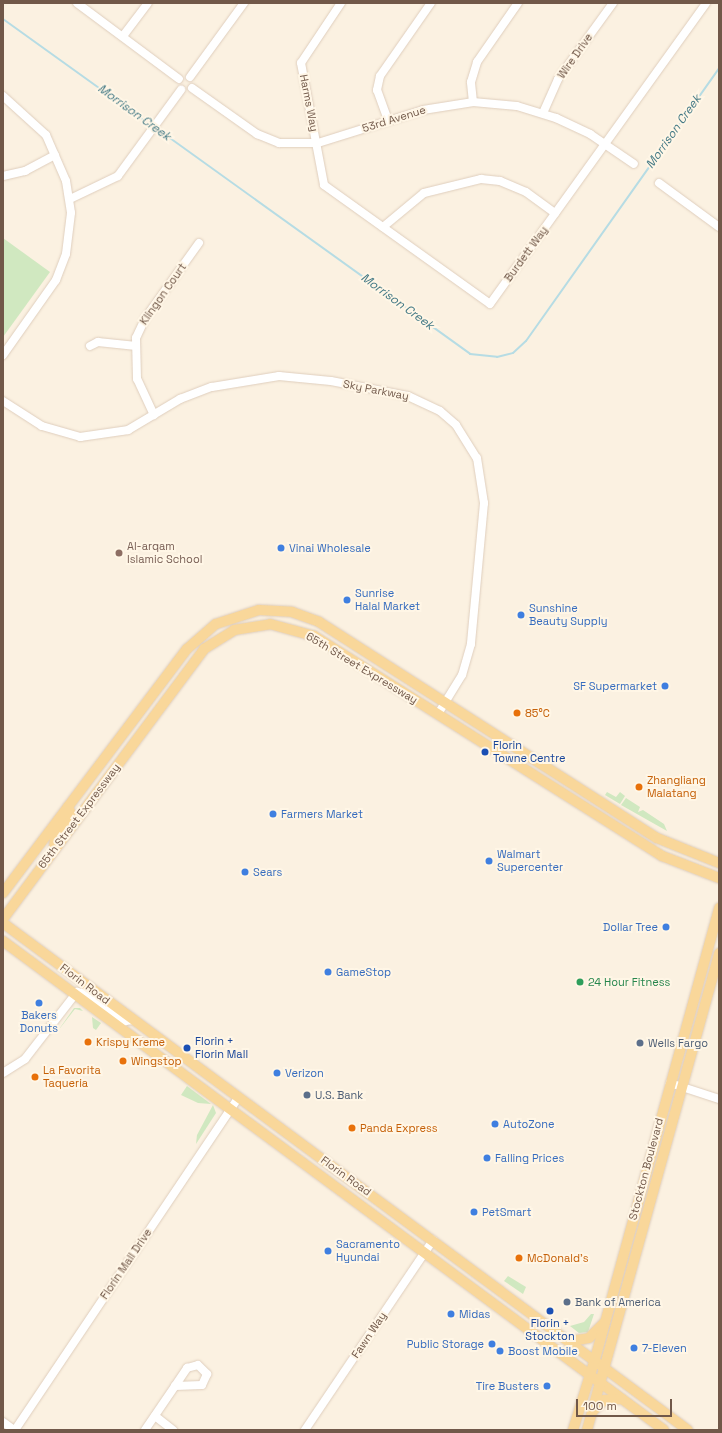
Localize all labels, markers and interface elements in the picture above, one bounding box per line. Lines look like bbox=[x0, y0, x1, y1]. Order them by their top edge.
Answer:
street label: Wire Drive bbox=[555, 31, 595, 81]
street label: Harms Way bbox=[297, 73, 321, 133]
water label: Morrison Creek bbox=[95, 82, 173, 144]
water label: Morrison Creek bbox=[643, 92, 705, 172]
street label: 53rd Avenue bbox=[361, 103, 427, 135]
street label: Burdett Way bbox=[501, 224, 551, 284]
street label: Klingon Court bbox=[137, 261, 189, 327]
water label: Morrison Creek bbox=[358, 271, 436, 333]
street label: Sky Parkway bbox=[342, 377, 410, 403]
place label: Al-arqam Islamic School bbox=[127, 540, 202, 566]
place label: Vinai Wholesale bbox=[289, 541, 371, 555]
marker: Vinai Wholesale bbox=[276, 543, 286, 553]
marker: Al-arqam Islamic School bbox=[114, 548, 124, 558]
place label: Sunrise Halal Market bbox=[355, 587, 420, 613]
marker: Sunrise Halal Market bbox=[342, 595, 352, 605]
place label: Sunshine Beauty Supply bbox=[529, 602, 607, 628]
marker: Sunshine Beauty Supply bbox=[516, 610, 526, 620]
street label: 65th Street Expressway bbox=[304, 629, 420, 707]
place label: SF Supermarket bbox=[573, 679, 657, 693]
marker: SF Supermarket bbox=[660, 681, 670, 691]
place label: 85°C bbox=[525, 706, 550, 720]
marker: 85°C bbox=[512, 708, 522, 718]
place label: Florin Towne Centre bbox=[493, 739, 566, 765]
marker: Florin Towne Centre bbox=[480, 747, 490, 757]
street label: 65th Street Expressway bbox=[35, 761, 123, 871]
place label: Zhangliang Malatang bbox=[647, 774, 706, 800]
marker: Zhangliang Malatang bbox=[634, 782, 644, 792]
place label: Farmers Market bbox=[281, 807, 363, 821]
marker: Farmers Market bbox=[268, 809, 278, 819]
place label: Walmart Supercenter bbox=[497, 848, 563, 874]
marker: Walmart Supercenter bbox=[484, 856, 494, 866]
place label: Sears bbox=[253, 865, 282, 879]
marker: Sears bbox=[240, 867, 250, 877]
place label: Dollar Tree bbox=[603, 920, 658, 934]
marker: Dollar Tree bbox=[661, 922, 671, 932]
street label: Florin Road bbox=[58, 961, 112, 1007]
place label: GameStop bbox=[336, 965, 391, 979]
marker: GameStop bbox=[323, 967, 333, 977]
place label: 24 Hour Fitness bbox=[588, 975, 670, 989]
marker: 24 Hour Fitness bbox=[575, 977, 585, 987]
marker: Bakers Donuts bbox=[34, 998, 44, 1008]
place label: Bakers Donuts bbox=[20, 1009, 58, 1035]
place label: Krispy Kreme bbox=[96, 1035, 165, 1049]
place label: Florin + Florin Mall bbox=[195, 1035, 248, 1061]
place label: Wells Fargo bbox=[648, 1036, 708, 1050]
marker: Krispy Kreme bbox=[83, 1037, 93, 1047]
marker: Wells Fargo bbox=[635, 1038, 645, 1048]
marker: Florin + Florin Mall bbox=[182, 1043, 192, 1053]
place label: Wingstop bbox=[131, 1054, 182, 1068]
marker: Wingstop bbox=[118, 1056, 128, 1066]
place label: La Favorita Taqueria bbox=[43, 1064, 101, 1090]
place label: Verizon bbox=[285, 1066, 324, 1080]
marker: Verizon bbox=[272, 1068, 282, 1078]
marker: La Favorita Taqueria bbox=[30, 1072, 40, 1082]
place label: U.S. Bank bbox=[315, 1088, 364, 1102]
marker: U.S. Bank bbox=[302, 1090, 312, 1100]
place label: AutoZone bbox=[503, 1117, 555, 1131]
street label: Stockton Boulevard bbox=[626, 1117, 666, 1221]
marker: AutoZone bbox=[490, 1119, 500, 1129]
place label: Panda Express bbox=[360, 1121, 438, 1135]
marker: Panda Express bbox=[347, 1123, 357, 1133]
place label: Falling Prices bbox=[495, 1151, 564, 1165]
street label: Florin Road bbox=[318, 1153, 374, 1199]
marker: Falling Prices bbox=[482, 1153, 492, 1163]
place label: PetSmart bbox=[482, 1205, 532, 1219]
marker: PetSmart bbox=[469, 1207, 479, 1217]
street label: Florin Mall Drive bbox=[98, 1226, 154, 1302]
place label: Sacramento Hyundai bbox=[336, 1238, 400, 1264]
marker: Sacramento Hyundai bbox=[323, 1246, 333, 1256]
place label: McDonald's bbox=[527, 1251, 589, 1265]
marker: McDonald's bbox=[514, 1253, 524, 1263]
place label: Bank of America bbox=[575, 1295, 661, 1309]
marker: Bank of America bbox=[562, 1297, 572, 1307]
marker: Florin + Stockton bbox=[545, 1306, 555, 1316]
place label: Midas bbox=[459, 1307, 490, 1321]
street label: Fawn Way bbox=[349, 1309, 389, 1361]
marker: Midas bbox=[446, 1309, 456, 1319]
place label: Florin + Stockton bbox=[525, 1317, 575, 1343]
place label: Public Storage bbox=[407, 1337, 484, 1351]
marker: Public Storage bbox=[487, 1339, 497, 1349]
place label: 7-Eleven bbox=[642, 1341, 687, 1355]
marker: 7-Eleven bbox=[629, 1343, 639, 1353]
place label: Boost Mobile bbox=[508, 1344, 578, 1358]
marker: Boost Mobile bbox=[495, 1346, 505, 1356]
place label: Tire Busters bbox=[476, 1379, 539, 1393]
marker: Tire Busters bbox=[542, 1381, 552, 1391]
scale bar bbox=[578, 1391, 674, 1417]
text: 100 m bbox=[583, 1398, 617, 1414]

